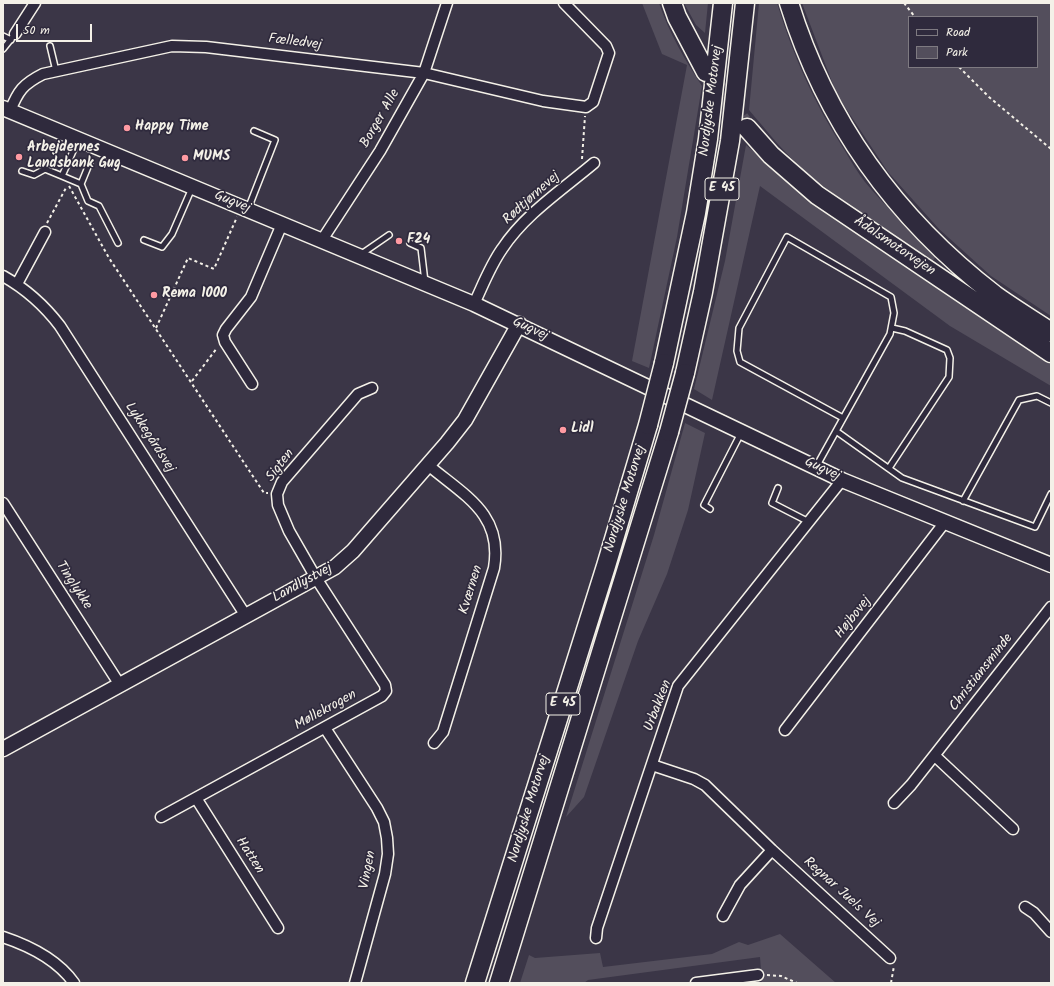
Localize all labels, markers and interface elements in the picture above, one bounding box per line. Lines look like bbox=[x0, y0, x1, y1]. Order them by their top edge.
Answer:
scale bar bbox=[18, 16, 94, 42]
legend bbox=[908, 16, 1038, 68]
text: 50 m bbox=[23, 21, 50, 40]
text: Road bbox=[946, 23, 970, 42]
street label: Fælledvej bbox=[267, 31, 323, 55]
text: Park bbox=[946, 43, 968, 62]
street label: Nordjyske Motorvej bbox=[697, 45, 727, 157]
street label: Borger Alle bbox=[358, 87, 404, 151]
place label: Happy Time bbox=[135, 120, 209, 136]
marker: Happy Time bbox=[122, 123, 132, 133]
place label: Arbejdernes Landsbank Gug bbox=[27, 141, 121, 174]
place label: MUMS bbox=[193, 150, 230, 166]
marker: Arbejdernes Landsbank Gug bbox=[14, 152, 24, 162]
marker: MUMS bbox=[180, 153, 190, 163]
street label: Rødtjørnevej bbox=[500, 169, 564, 229]
road number: E 45 bbox=[705, 178, 739, 200]
street label: Gugvej bbox=[211, 188, 253, 218]
street label: Ådalsmotorvejen bbox=[850, 214, 938, 280]
place label: F24 bbox=[407, 233, 430, 249]
marker: F24 bbox=[394, 236, 404, 246]
place label: Rema 1000 bbox=[162, 287, 227, 303]
marker: Rema 1000 bbox=[149, 290, 159, 300]
street label: Gugvej bbox=[509, 314, 551, 346]
street label: Lykkegårdsvej bbox=[120, 400, 178, 476]
place label: Lidl bbox=[571, 422, 594, 438]
marker: Lidl bbox=[558, 425, 568, 435]
street label: Nordjyske Motorvej bbox=[602, 443, 650, 555]
street label: Sigten bbox=[263, 446, 299, 486]
street label: Gugvej bbox=[801, 454, 843, 486]
street label: Tinglykke bbox=[51, 559, 95, 613]
street label: Landlystvej bbox=[270, 561, 336, 607]
street label: Kværnen bbox=[457, 563, 487, 617]
street label: Højbovej bbox=[832, 594, 876, 642]
street label: Christiansminde bbox=[947, 631, 1017, 715]
street label: Urbakken bbox=[642, 678, 676, 734]
street label: Møllekrogen bbox=[292, 687, 360, 735]
road number: E 45 bbox=[546, 693, 580, 715]
street label: Nordjyske Motorvej bbox=[506, 753, 554, 865]
street label: Hatten bbox=[231, 834, 267, 878]
street label: Vingen bbox=[357, 849, 381, 891]
street label: Regnar Juels Vej bbox=[799, 854, 883, 932]

